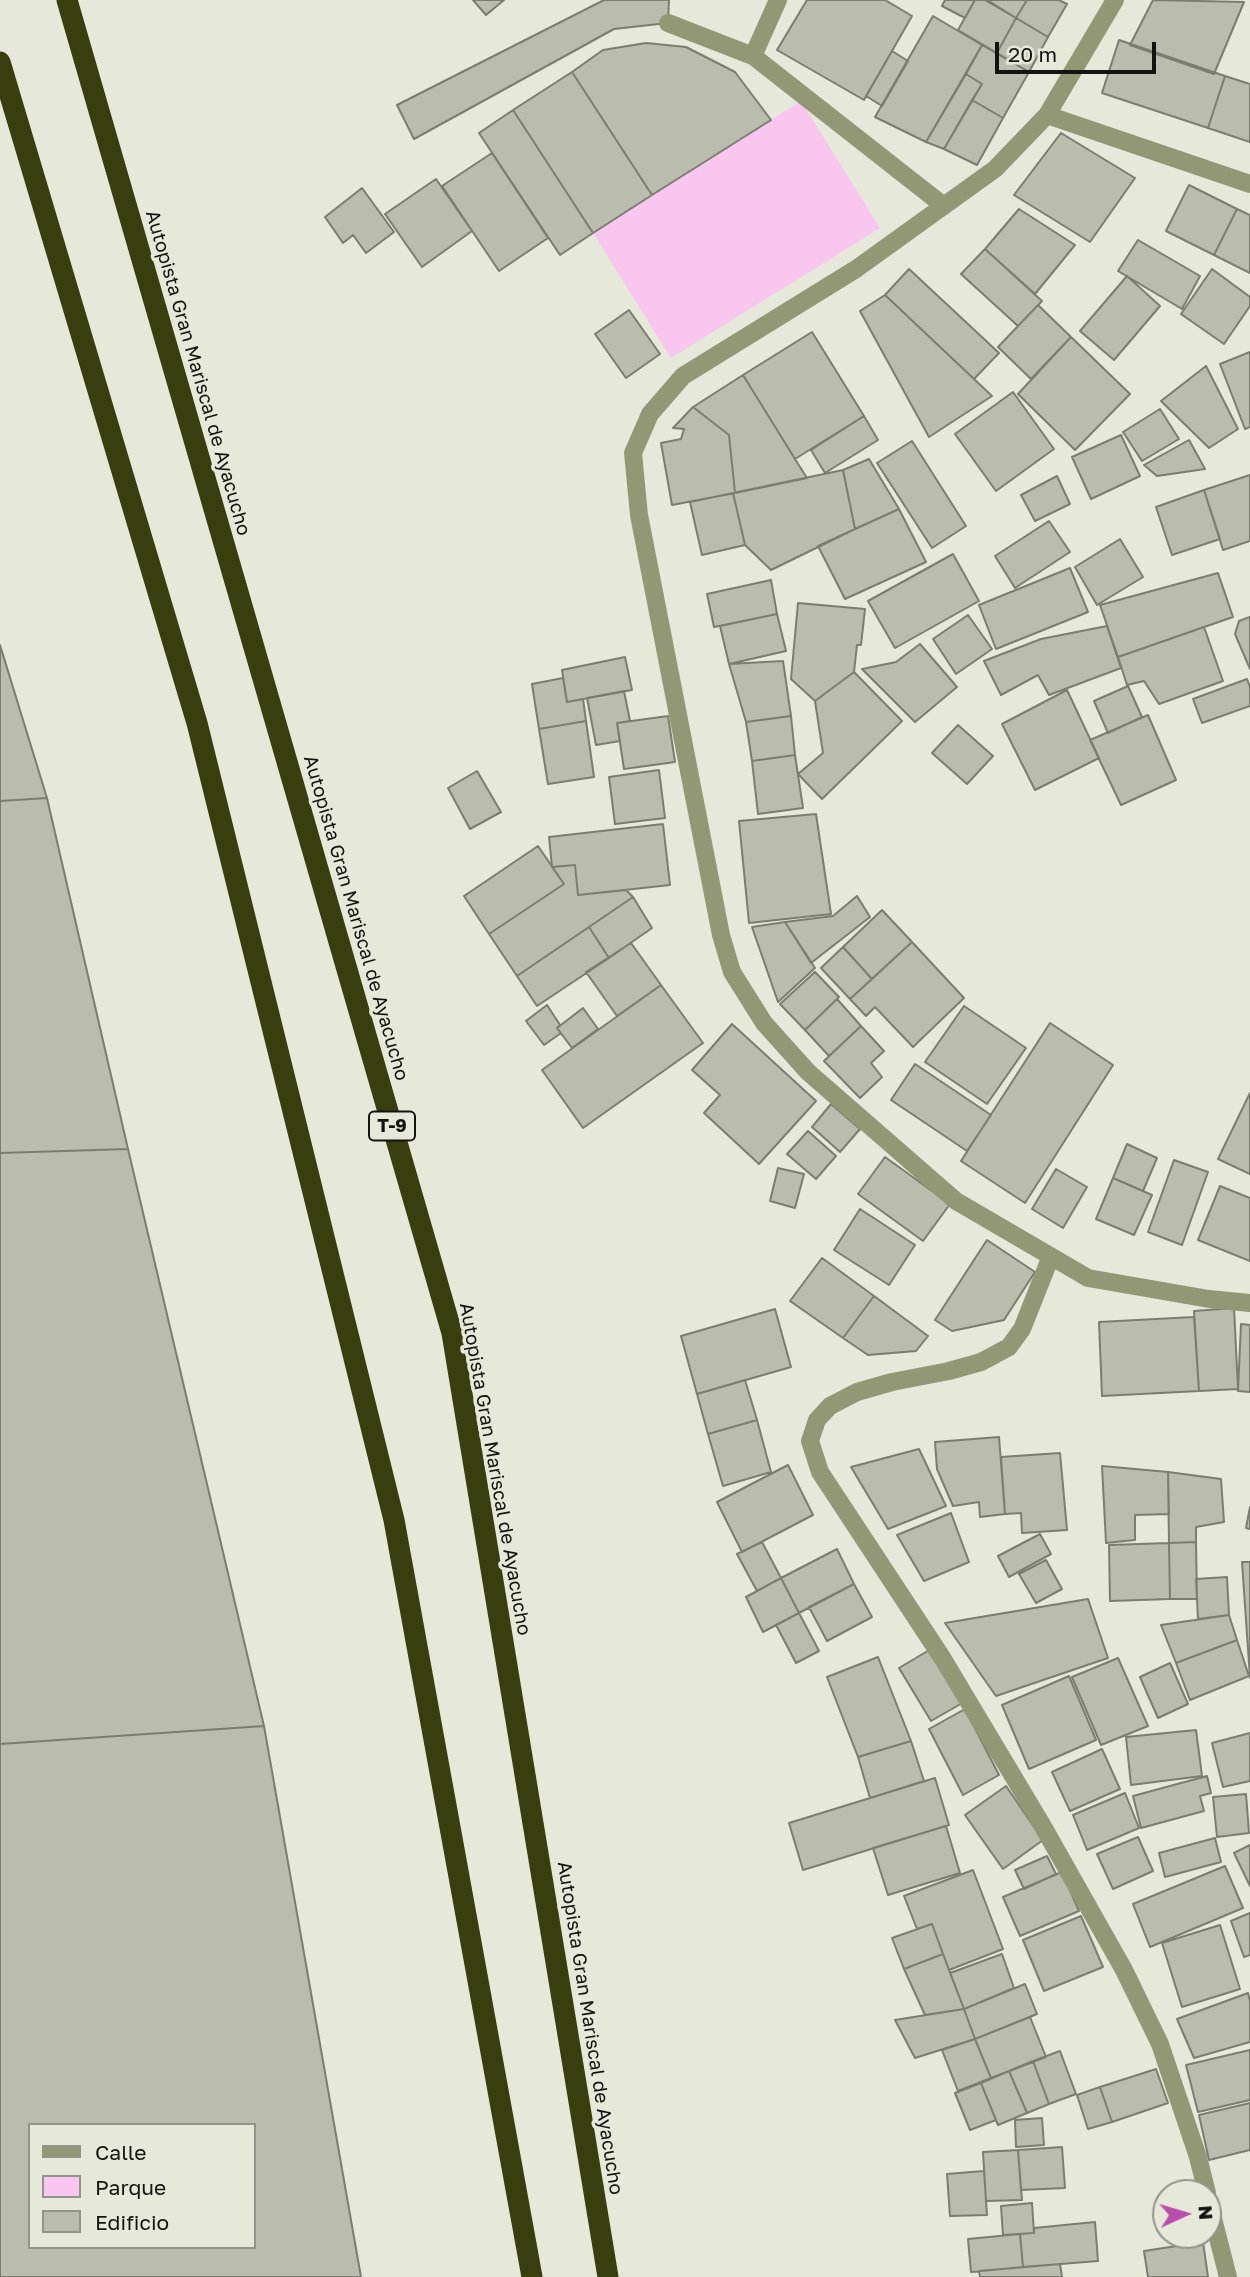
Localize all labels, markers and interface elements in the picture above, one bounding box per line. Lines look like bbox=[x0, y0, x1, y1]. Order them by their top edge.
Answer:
scale bar bbox=[998, 28, 1159, 72]
text: 20 m bbox=[1008, 41, 1057, 67]
street label: Autopista Gran Mariscal de Ayacucho bbox=[141, 208, 255, 538]
street label: Autopista Gran Mariscal de Ayacucho bbox=[299, 753, 413, 1083]
road number: T-9 bbox=[369, 1112, 415, 1140]
street label: Autopista Gran Mariscal de Ayacucho bbox=[454, 1301, 536, 1637]
street label: Autopista Gran Mariscal de Ayacucho bbox=[552, 1860, 628, 2196]
legend bbox=[28, 2123, 256, 2249]
text: Calle bbox=[95, 2139, 147, 2165]
text: Parque bbox=[95, 2174, 166, 2200]
north arrow bbox=[1152, 2179, 1222, 2249]
text: N bbox=[1194, 2205, 1218, 2221]
text: Edificio bbox=[95, 2209, 169, 2235]

